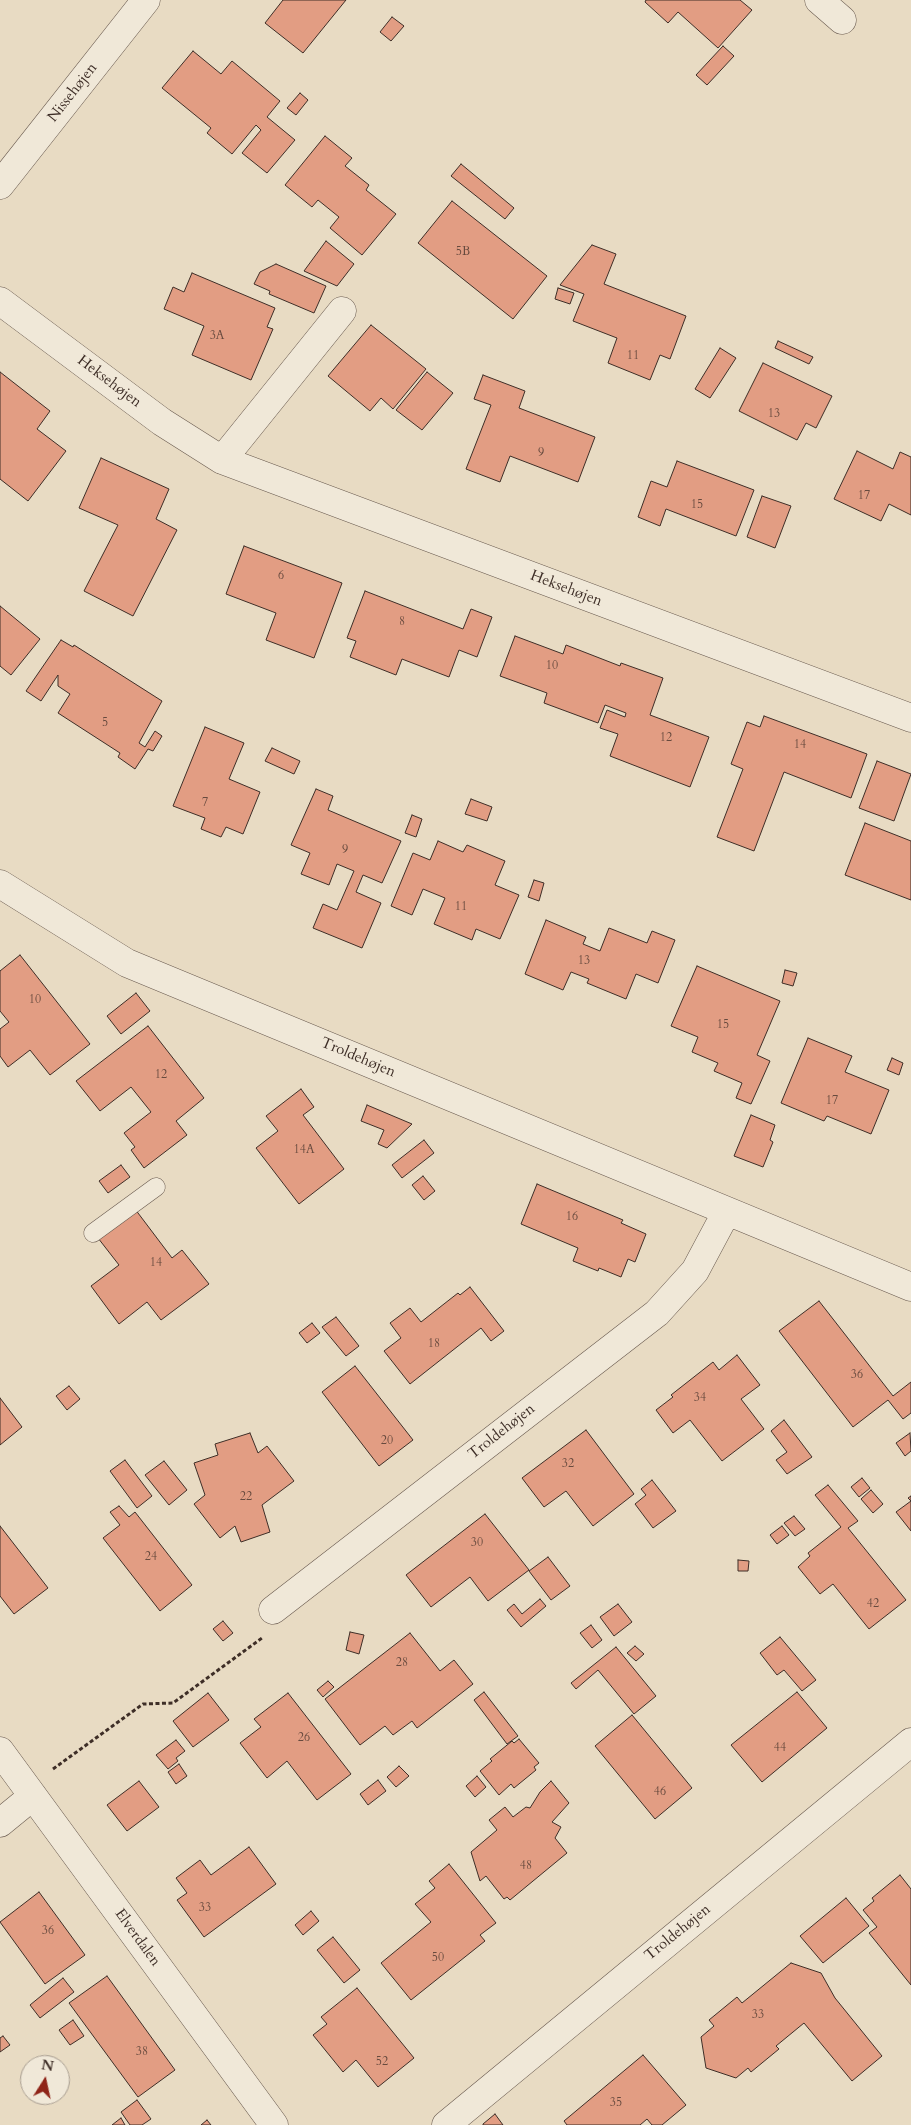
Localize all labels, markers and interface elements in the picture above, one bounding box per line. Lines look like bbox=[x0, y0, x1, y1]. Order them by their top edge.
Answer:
street label: Nissehøjen bbox=[44, 60, 102, 126]
house number: 5B bbox=[456, 245, 470, 259]
house number: 3A bbox=[210, 329, 224, 343]
house number: 11 bbox=[627, 349, 639, 363]
street label: Heksehøjen bbox=[73, 352, 145, 412]
house number: 13 bbox=[768, 407, 780, 421]
house number: 9 bbox=[538, 446, 544, 460]
house number: 17 bbox=[858, 489, 870, 503]
house number: 15 bbox=[691, 498, 703, 512]
street label: Heksehøjen bbox=[528, 567, 604, 611]
house number: 6 bbox=[278, 569, 284, 583]
house number: 8 bbox=[399, 615, 405, 629]
house number: 10 bbox=[546, 659, 558, 673]
house number: 5 bbox=[102, 716, 108, 730]
house number: 12 bbox=[660, 731, 672, 745]
house number: 14 bbox=[794, 738, 806, 752]
house number: 7 bbox=[202, 796, 208, 810]
house number: 9 bbox=[342, 843, 348, 857]
house number: 11 bbox=[455, 900, 467, 914]
house number: 13 bbox=[578, 954, 590, 968]
house number: 10 bbox=[29, 993, 41, 1007]
house number: 15 bbox=[717, 1018, 729, 1032]
street label: Troldehøjen bbox=[318, 1034, 398, 1082]
house number: 12 bbox=[155, 1068, 167, 1082]
house number: 17 bbox=[826, 1094, 838, 1108]
house number: 14A bbox=[294, 1143, 314, 1157]
house number: 16 bbox=[566, 1210, 578, 1224]
house number: 14 bbox=[150, 1256, 162, 1270]
house number: 18 bbox=[428, 1337, 440, 1351]
house number: 36 bbox=[851, 1368, 863, 1382]
house number: 34 bbox=[694, 1391, 706, 1405]
street label: Troldehøjen bbox=[465, 1400, 539, 1464]
house number: 20 bbox=[381, 1434, 393, 1448]
house number: 32 bbox=[562, 1457, 574, 1471]
house number: 22 bbox=[240, 1490, 252, 1504]
house number: 30 bbox=[471, 1536, 483, 1550]
house number: 24 bbox=[145, 1550, 157, 1564]
house number: 42 bbox=[867, 1597, 879, 1611]
house number: 28 bbox=[396, 1656, 408, 1670]
house number: 26 bbox=[298, 1731, 310, 1745]
house number: 44 bbox=[774, 1741, 786, 1755]
house number: 46 bbox=[654, 1785, 666, 1799]
house number: 48 bbox=[520, 1859, 532, 1873]
house number: 33 bbox=[199, 1901, 211, 1915]
street label: Troldehøjen bbox=[641, 1901, 715, 1965]
street label: Elverdalen bbox=[110, 1906, 164, 1970]
house number: 36 bbox=[42, 1924, 54, 1938]
house number: 50 bbox=[432, 1951, 444, 1965]
house number: 33 bbox=[752, 2008, 764, 2022]
house number: 38 bbox=[136, 2045, 148, 2059]
north arrow bbox=[20, 2055, 70, 2105]
text: N bbox=[40, 2055, 55, 2076]
house number: 52 bbox=[376, 2055, 388, 2069]
house number: 35 bbox=[610, 2096, 622, 2110]

